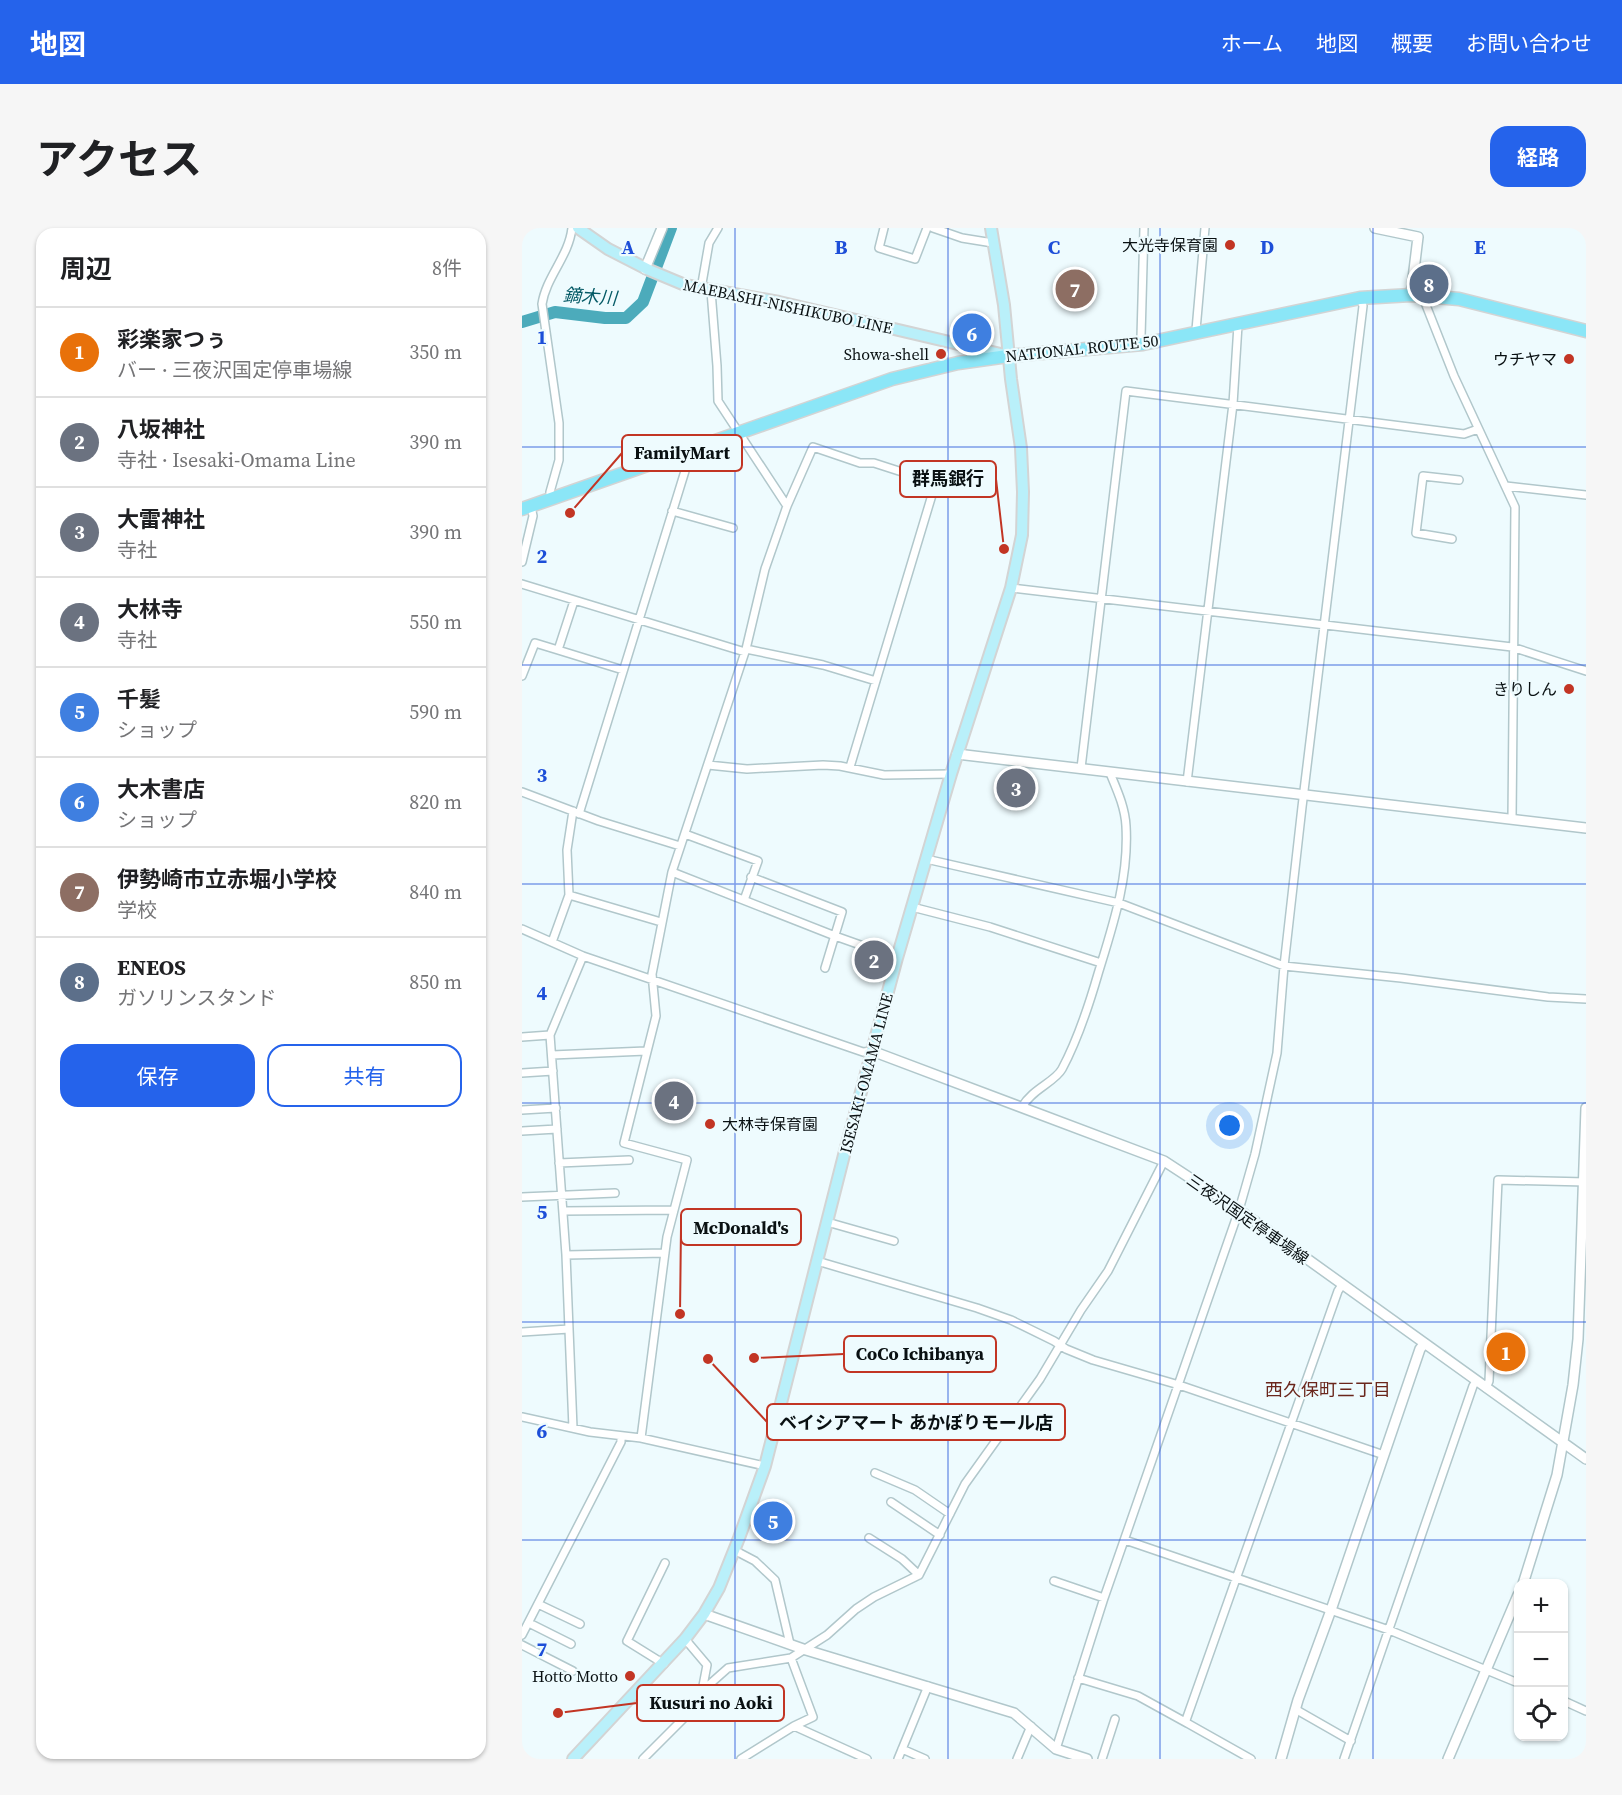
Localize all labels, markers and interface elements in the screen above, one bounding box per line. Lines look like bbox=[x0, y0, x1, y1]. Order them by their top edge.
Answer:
text: 地図 bbox=[30, 25, 86, 63]
text: ホーム bbox=[1221, 29, 1283, 58]
text: 地図 bbox=[1316, 29, 1358, 58]
text: 概要 bbox=[1391, 29, 1433, 58]
text: お問い合わせ bbox=[1466, 29, 1592, 58]
button: 経路 bbox=[1490, 126, 1586, 187]
text: アクセス bbox=[36, 130, 202, 188]
text: A bbox=[621, 233, 635, 261]
text: B bbox=[834, 233, 848, 261]
text: C bbox=[1048, 233, 1060, 261]
text: D bbox=[1260, 233, 1274, 261]
text: E bbox=[1474, 233, 1486, 261]
place label: 大光寺保育園 bbox=[1122, 234, 1218, 256]
marker: 大光寺保育園 bbox=[1223, 238, 1237, 252]
text: 周辺 bbox=[60, 251, 112, 287]
text: 8件 bbox=[432, 254, 462, 282]
pin: 8 bbox=[1410, 262, 1448, 306]
pin: 7 bbox=[1056, 266, 1094, 312]
street label: MAEBASHI-NISHIKUBO LINE bbox=[681, 273, 895, 339]
water label: 鏑木川 bbox=[562, 282, 620, 311]
pin: 6 bbox=[952, 310, 992, 356]
text: 1 bbox=[537, 323, 547, 351]
text: 彩楽家つぅ bbox=[117, 324, 227, 354]
street label: NATIONAL ROUTE 50 bbox=[1005, 329, 1159, 367]
text: 1 bbox=[74, 338, 85, 366]
text: 350 m bbox=[409, 338, 462, 366]
place label: Showa-shell bbox=[844, 343, 929, 365]
marker: Showa-shell bbox=[934, 347, 948, 361]
place label: ウチヤマ bbox=[1493, 348, 1557, 370]
marker: ウチヤマ bbox=[1562, 352, 1576, 366]
text: バー · 三夜沢国定停車場線 bbox=[117, 356, 352, 384]
text: 八坂神社 bbox=[117, 414, 205, 444]
text: 2 bbox=[74, 428, 85, 456]
text: 390 m bbox=[409, 428, 462, 456]
callout: FamilyMart bbox=[622, 435, 742, 471]
text: FamilyMart bbox=[634, 440, 730, 465]
text: 寺社 · Isesaki-Omama Line bbox=[117, 446, 356, 474]
callout: 群馬銀行 bbox=[900, 461, 996, 497]
text: 群馬銀行 bbox=[912, 466, 984, 491]
text: 大雷神社 bbox=[117, 504, 205, 534]
text: 3 bbox=[74, 518, 85, 546]
text: 390 m bbox=[409, 518, 462, 546]
text: 寺社 bbox=[117, 536, 157, 564]
text: 2 bbox=[537, 542, 548, 570]
text: 大林寺 bbox=[117, 594, 183, 624]
text: 4 bbox=[74, 608, 85, 636]
text: 550 m bbox=[409, 608, 462, 636]
text: 寺社 bbox=[117, 626, 157, 654]
place label: きりしん bbox=[1493, 678, 1557, 700]
marker: きりしん bbox=[1562, 682, 1576, 696]
text: 千髪 bbox=[117, 684, 161, 714]
text: 5 bbox=[74, 698, 85, 726]
text: 590 m bbox=[409, 698, 462, 726]
text: ショップ bbox=[117, 716, 197, 744]
text: 3 bbox=[537, 761, 548, 789]
pin: 3 bbox=[996, 766, 1036, 810]
text: 大木書店 bbox=[117, 774, 205, 804]
text: 6 bbox=[74, 788, 85, 816]
text: 820 m bbox=[409, 788, 462, 816]
text: ショップ bbox=[117, 806, 197, 834]
text: 伊勢崎市立赤堀小学校 bbox=[117, 864, 337, 894]
text: 7 bbox=[74, 878, 85, 906]
text: 840 m bbox=[409, 878, 462, 906]
text: 学校 bbox=[117, 896, 157, 924]
pin: 2 bbox=[854, 938, 894, 982]
text: ENEOS bbox=[117, 952, 186, 982]
text: 8 bbox=[74, 968, 85, 996]
text: 850 m bbox=[409, 968, 462, 996]
text: 4 bbox=[537, 979, 548, 1007]
text: ガソリンスタンド bbox=[117, 984, 277, 1012]
street label: ISESAKI-OMAMA LINE bbox=[834, 990, 898, 1155]
button: 保存 bbox=[60, 1044, 255, 1107]
button: 共有 bbox=[267, 1044, 462, 1107]
pin: 4 bbox=[654, 1078, 694, 1124]
your location bbox=[1215, 1111, 1244, 1140]
place label: 大林寺保育園 bbox=[722, 1113, 818, 1135]
marker: 大林寺保育園 bbox=[703, 1117, 717, 1131]
street label: 三夜沢国定停車場線 bbox=[1183, 1169, 1313, 1269]
text: 5 bbox=[537, 1198, 548, 1226]
callout: McDonald's bbox=[681, 1209, 801, 1245]
text: McDonald's bbox=[693, 1215, 789, 1240]
pin: 1 bbox=[1486, 1330, 1526, 1374]
callout: CoCo Ichibanya bbox=[844, 1336, 996, 1372]
text: CoCo Ichibanya bbox=[856, 1341, 985, 1366]
district label: 西久保町三丁目 bbox=[1265, 1377, 1391, 1402]
callout: ベイシアマート あかぼりモール店 bbox=[767, 1404, 1065, 1440]
text: ベイシアマート あかぼりモール店 bbox=[779, 1410, 1053, 1435]
text: 6 bbox=[537, 1417, 548, 1445]
pin: 5 bbox=[754, 1498, 792, 1544]
map controls bbox=[1514, 1579, 1568, 1741]
button: + bbox=[1514, 1579, 1568, 1633]
button: − bbox=[1514, 1633, 1568, 1687]
text: 7 bbox=[537, 1635, 548, 1663]
place label: Hotto Motto bbox=[532, 1665, 618, 1687]
marker: Hotto Motto bbox=[623, 1669, 637, 1683]
callout: Kusuri no Aoki bbox=[637, 1685, 784, 1721]
button: locate bbox=[1514, 1687, 1568, 1741]
text: Kusuri no Aoki bbox=[649, 1690, 773, 1715]

